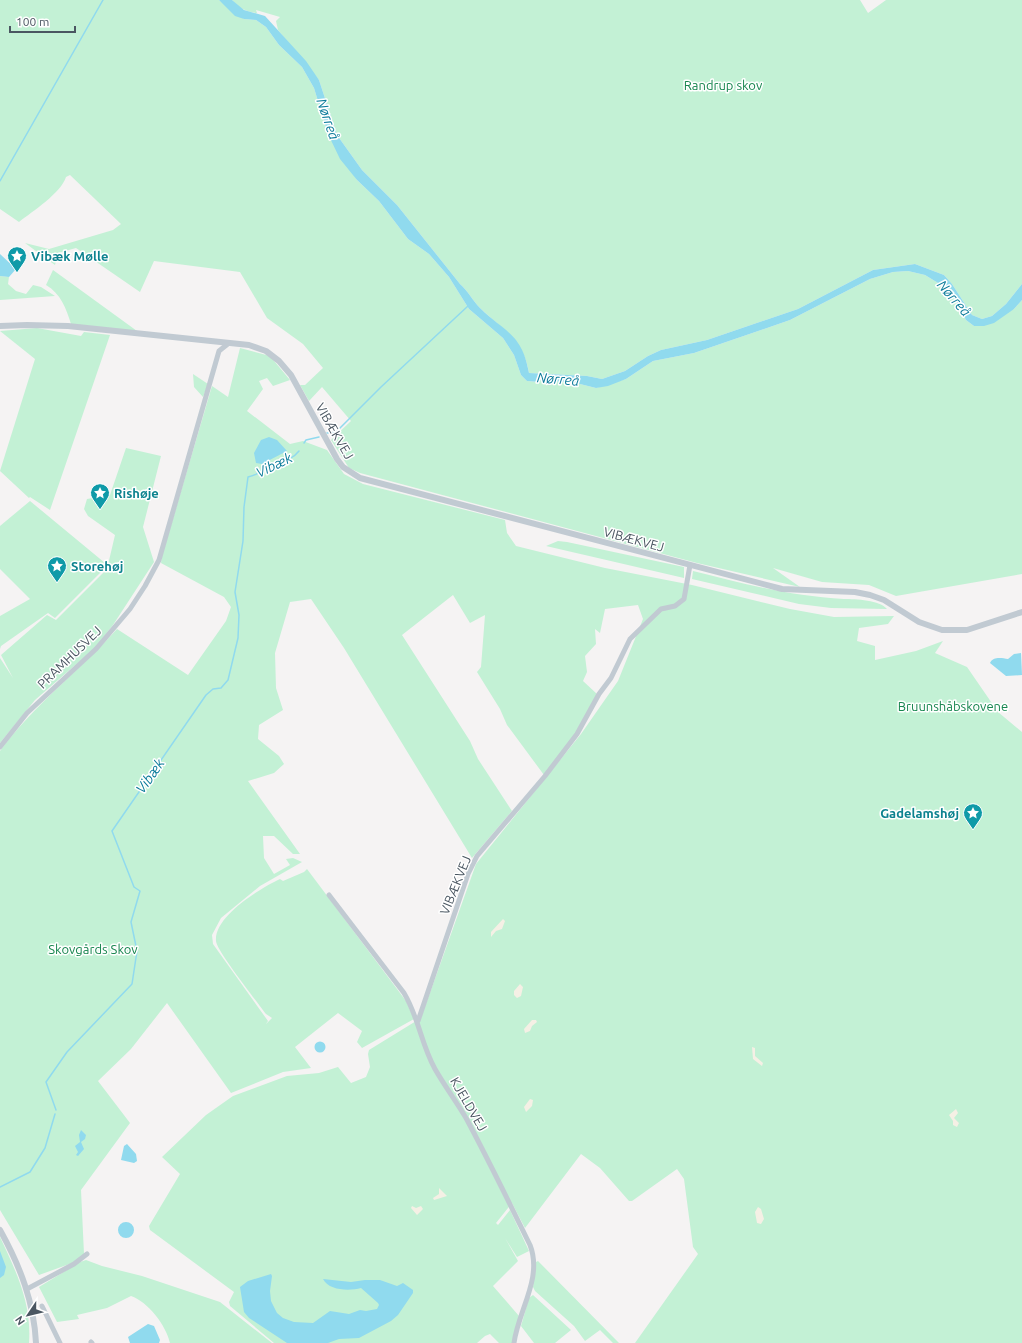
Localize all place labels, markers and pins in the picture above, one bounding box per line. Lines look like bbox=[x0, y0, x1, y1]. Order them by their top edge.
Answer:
place icon: Vibæk Mølle bbox=[6, 245, 28, 273]
place label: Vibæk Mølle bbox=[31, 249, 108, 263]
place icon: Rishøje bbox=[89, 482, 111, 510]
place label: Rishøje bbox=[114, 486, 159, 500]
place icon: Storehøj bbox=[46, 555, 68, 583]
place label: Storehøj bbox=[71, 559, 123, 573]
place icon: Gadelamshøj bbox=[962, 802, 984, 830]
place label: Gadelamshøj bbox=[880, 806, 959, 820]

